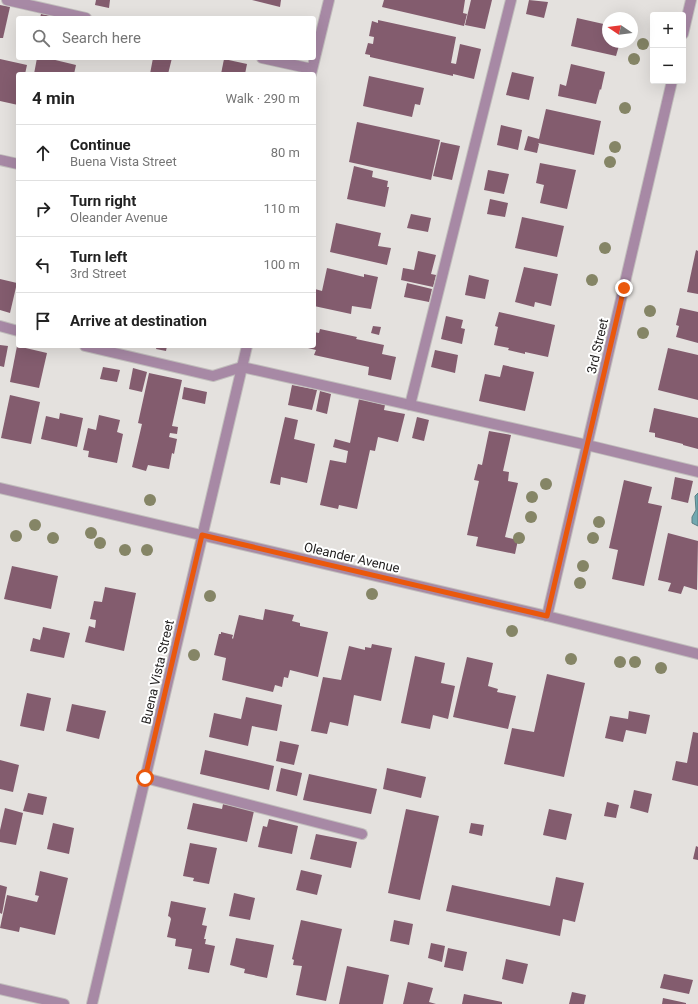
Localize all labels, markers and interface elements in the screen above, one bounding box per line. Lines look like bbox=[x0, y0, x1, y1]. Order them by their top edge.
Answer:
north arrow bbox=[602, 12, 638, 48]
map controls bbox=[650, 12, 686, 84]
button: + bbox=[650, 12, 686, 48]
search box bbox=[16, 16, 316, 60]
icon: search bbox=[30, 27, 52, 49]
text: Search here bbox=[62, 29, 141, 47]
button: − bbox=[650, 48, 686, 84]
text: 4 min bbox=[32, 88, 75, 108]
text: Walk · 290 m bbox=[225, 91, 300, 106]
text: Continue bbox=[70, 136, 131, 154]
icon: ahead bbox=[32, 142, 54, 164]
text: 80 m bbox=[271, 145, 300, 160]
text: Buena Vista Street bbox=[70, 154, 177, 169]
text: Turn right bbox=[70, 192, 136, 210]
icon: right bbox=[32, 198, 54, 220]
text: 110 m bbox=[263, 201, 300, 216]
text: Oleander Avenue bbox=[70, 210, 168, 225]
text: Turn left bbox=[70, 248, 127, 266]
icon: left bbox=[32, 254, 54, 276]
text: 100 m bbox=[263, 257, 300, 272]
text: 3rd Street bbox=[70, 266, 126, 281]
route end bbox=[615, 279, 633, 297]
icon: arrive bbox=[32, 310, 54, 332]
text: Arrive at destination bbox=[70, 312, 207, 330]
street label: 3rd Street bbox=[584, 317, 611, 375]
street label: Oleander Avenue bbox=[303, 539, 401, 576]
street label: Buena Vista Street bbox=[138, 618, 177, 726]
route start bbox=[136, 769, 154, 787]

